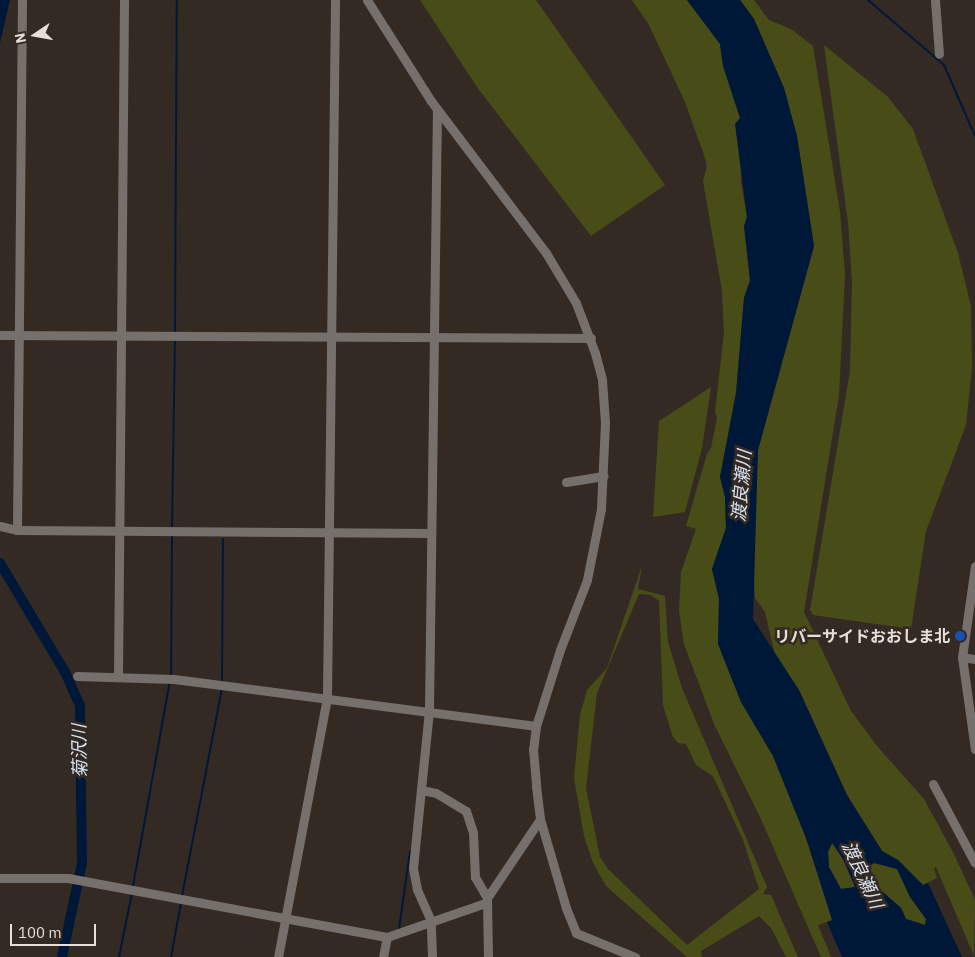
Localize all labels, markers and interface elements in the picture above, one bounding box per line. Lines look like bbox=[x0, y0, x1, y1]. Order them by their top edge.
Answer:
north arrow bbox=[10, 10, 60, 60]
text: N bbox=[10, 31, 30, 45]
water label: 渡良瀬川 bbox=[728, 449, 756, 523]
place label: リバーサイドおおしま北 bbox=[774, 626, 950, 646]
marker: リバーサイドおおしま北 bbox=[954, 630, 966, 642]
water label: 菊沢川 bbox=[69, 724, 91, 778]
water label: 渡良瀬川 bbox=[837, 838, 887, 912]
scale bar bbox=[12, 914, 99, 946]
text: 100 m bbox=[18, 923, 62, 942]

